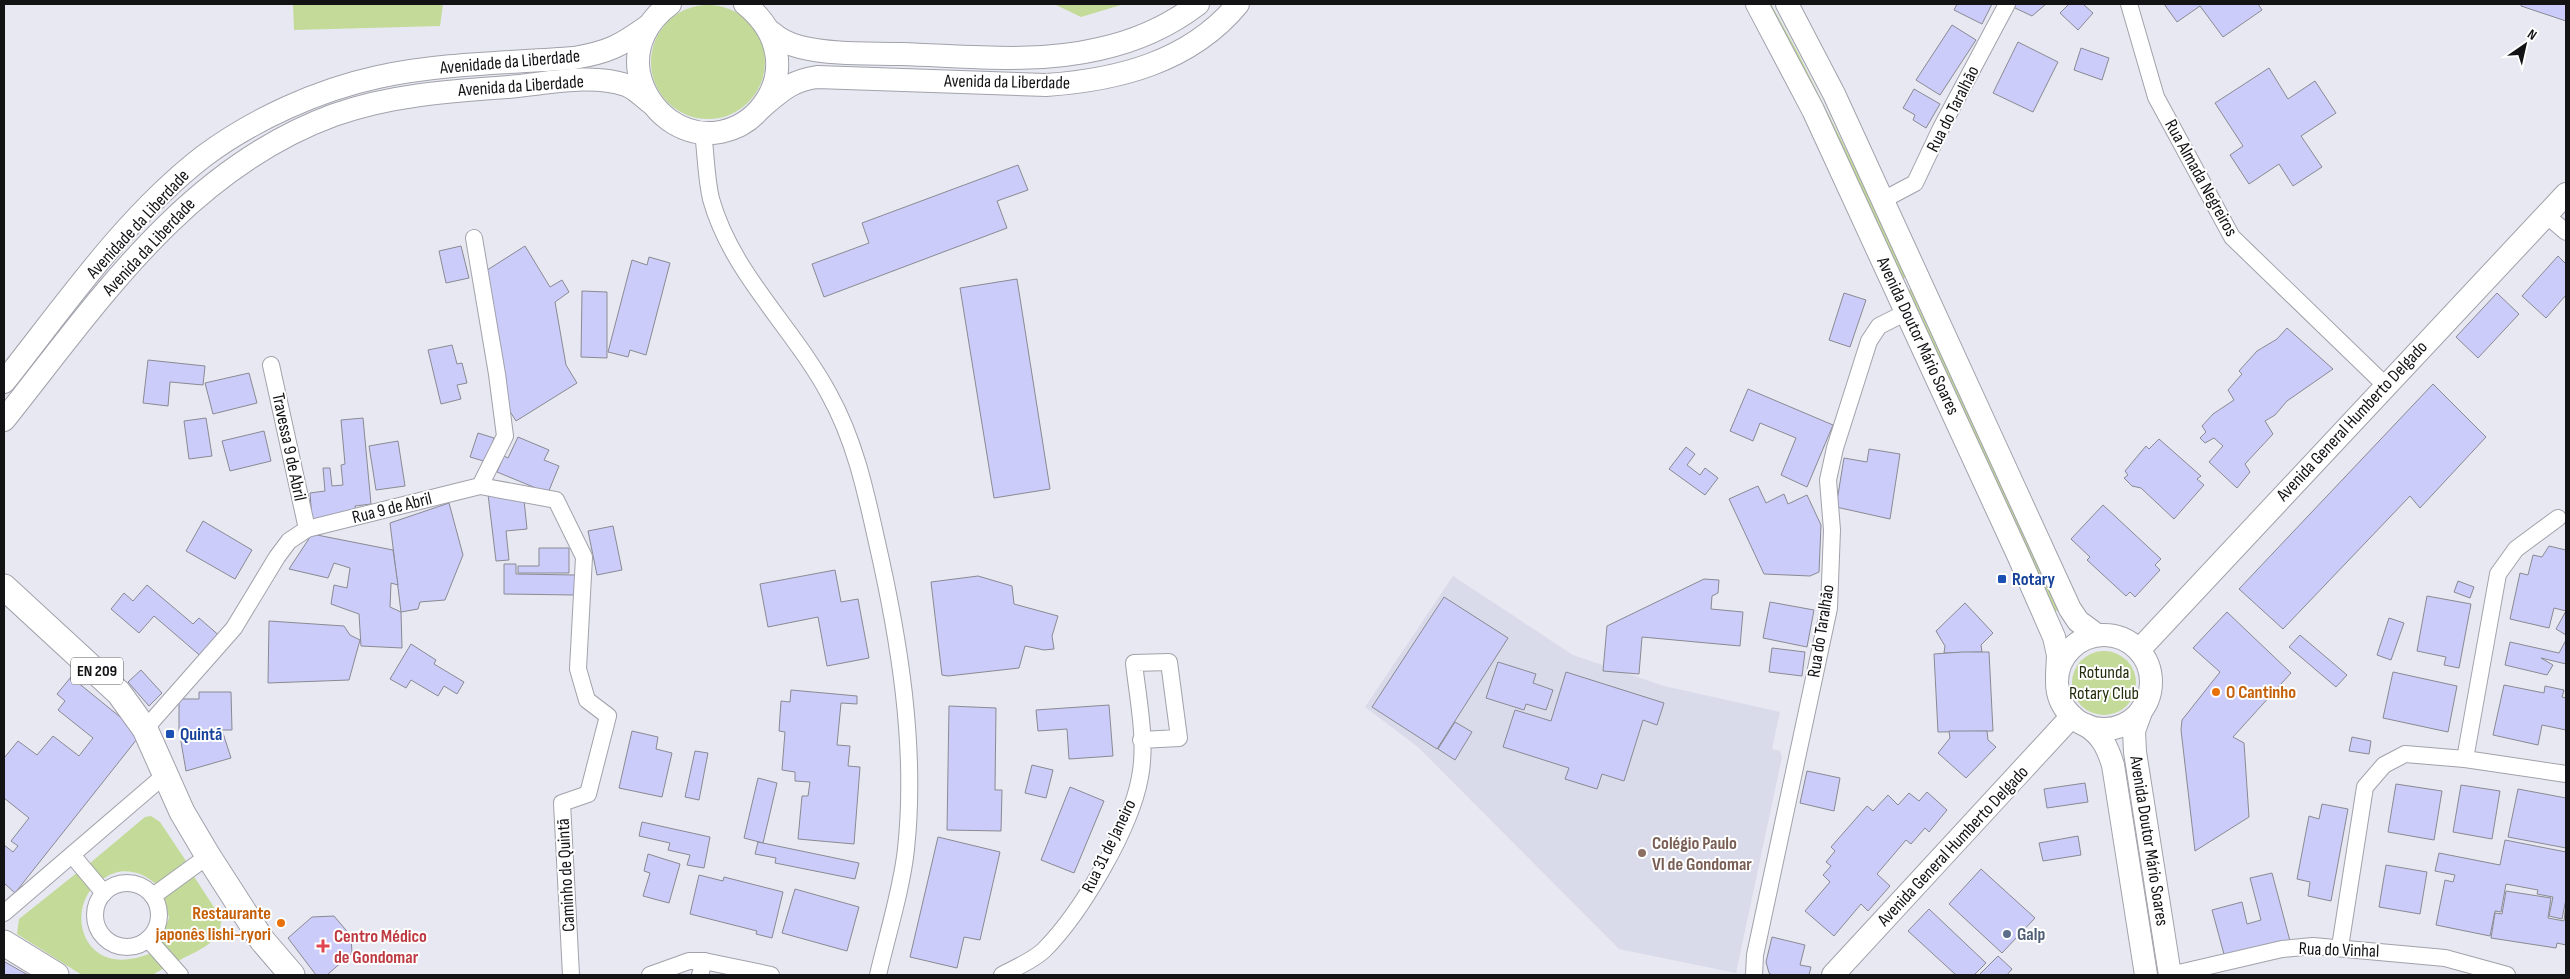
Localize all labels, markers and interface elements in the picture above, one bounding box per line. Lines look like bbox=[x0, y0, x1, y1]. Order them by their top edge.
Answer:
north arrow bbox=[2500, 20, 2550, 70]
text: N bbox=[2524, 25, 2540, 44]
street label: Avenidade da Liberdade bbox=[438, 45, 581, 79]
street label: Rua do Taralhão bbox=[1922, 62, 1984, 156]
street label: Avenida da Liberdade bbox=[943, 70, 1070, 94]
street label: Avenida da Liberdade bbox=[456, 71, 585, 101]
street label: Rua Almada Negreiros bbox=[2160, 116, 2242, 240]
street label: Avenidade da Liberdade bbox=[82, 165, 194, 283]
street label: Avenida da Liberdade bbox=[98, 194, 200, 301]
street label: Avenida Doutor Mário Soares bbox=[1872, 253, 1964, 418]
street label: Avenida General Humberto Delgado bbox=[2272, 337, 2432, 506]
street label: Travessa 9 de Abril bbox=[267, 391, 311, 503]
street label: Rua 9 de Abril bbox=[350, 488, 434, 528]
place label: Rotary bbox=[2012, 569, 2056, 590]
marker: Rotary bbox=[1996, 573, 2008, 585]
street label: Rua do Taralhão bbox=[1803, 583, 1839, 679]
road number: EN 209 bbox=[71, 658, 123, 684]
park label: Rotunda Rotary Club bbox=[2069, 662, 2139, 704]
place label: O Cantinho bbox=[2226, 682, 2296, 703]
marker: O Cantinho bbox=[2210, 686, 2222, 698]
place label: Quintã bbox=[180, 724, 222, 745]
marker: Quintã bbox=[164, 728, 176, 740]
street label: Avenida Doutor Mário Soares bbox=[2125, 754, 2173, 927]
street label: Avenida General Humberto Delgado bbox=[1873, 762, 2033, 931]
street label: Rua 31 de Janeiro bbox=[1077, 796, 1141, 896]
street label: Caminho de Quintã bbox=[553, 818, 579, 932]
place label: Colégio Paulo VI de Gondomar bbox=[1652, 833, 1752, 875]
marker: Colégio Paulo VI de Gondomar bbox=[1636, 847, 1648, 859]
place label: Restaurante japonês lishi-ryori bbox=[155, 903, 271, 945]
marker: Restaurante japonês lishi-ryori bbox=[275, 917, 287, 929]
place label: Galp bbox=[2017, 924, 2045, 945]
place label: Centro Médico de Gondomar bbox=[334, 926, 427, 968]
marker: Galp bbox=[2001, 928, 2013, 940]
street label: Rua do Vinhal bbox=[2298, 938, 2380, 962]
marker: Centro Médico de Gondomar bbox=[316, 939, 330, 953]

